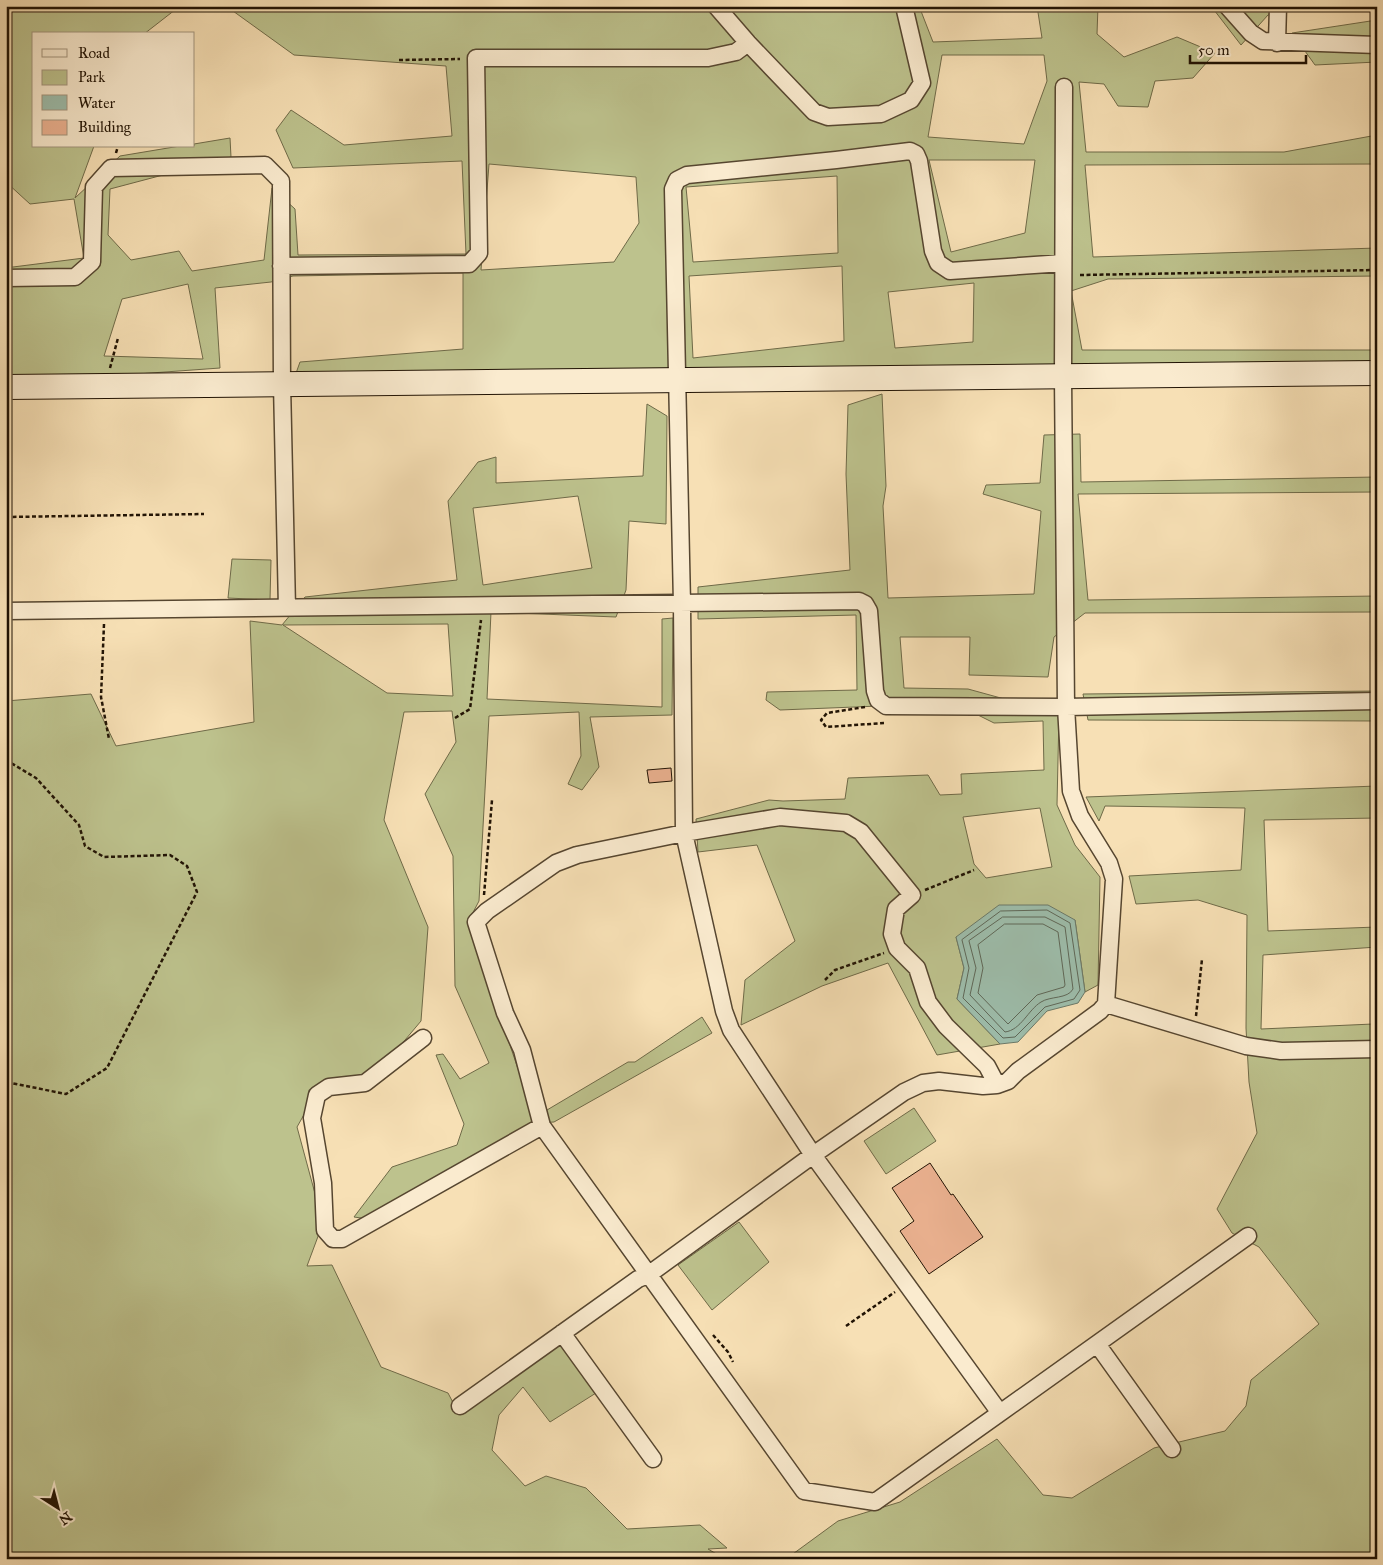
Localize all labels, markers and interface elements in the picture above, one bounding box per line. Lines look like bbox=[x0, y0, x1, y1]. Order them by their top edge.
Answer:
legend bbox=[32, 32, 195, 148]
scale bar bbox=[1190, 32, 1307, 64]
text: 50 m bbox=[1198, 41, 1230, 59]
text: Road bbox=[78, 44, 110, 62]
text: Park bbox=[78, 68, 105, 86]
text: Water bbox=[78, 94, 115, 112]
text: Building bbox=[78, 118, 132, 136]
north arrow bbox=[32, 1482, 82, 1532]
text: N bbox=[55, 1508, 75, 1529]

